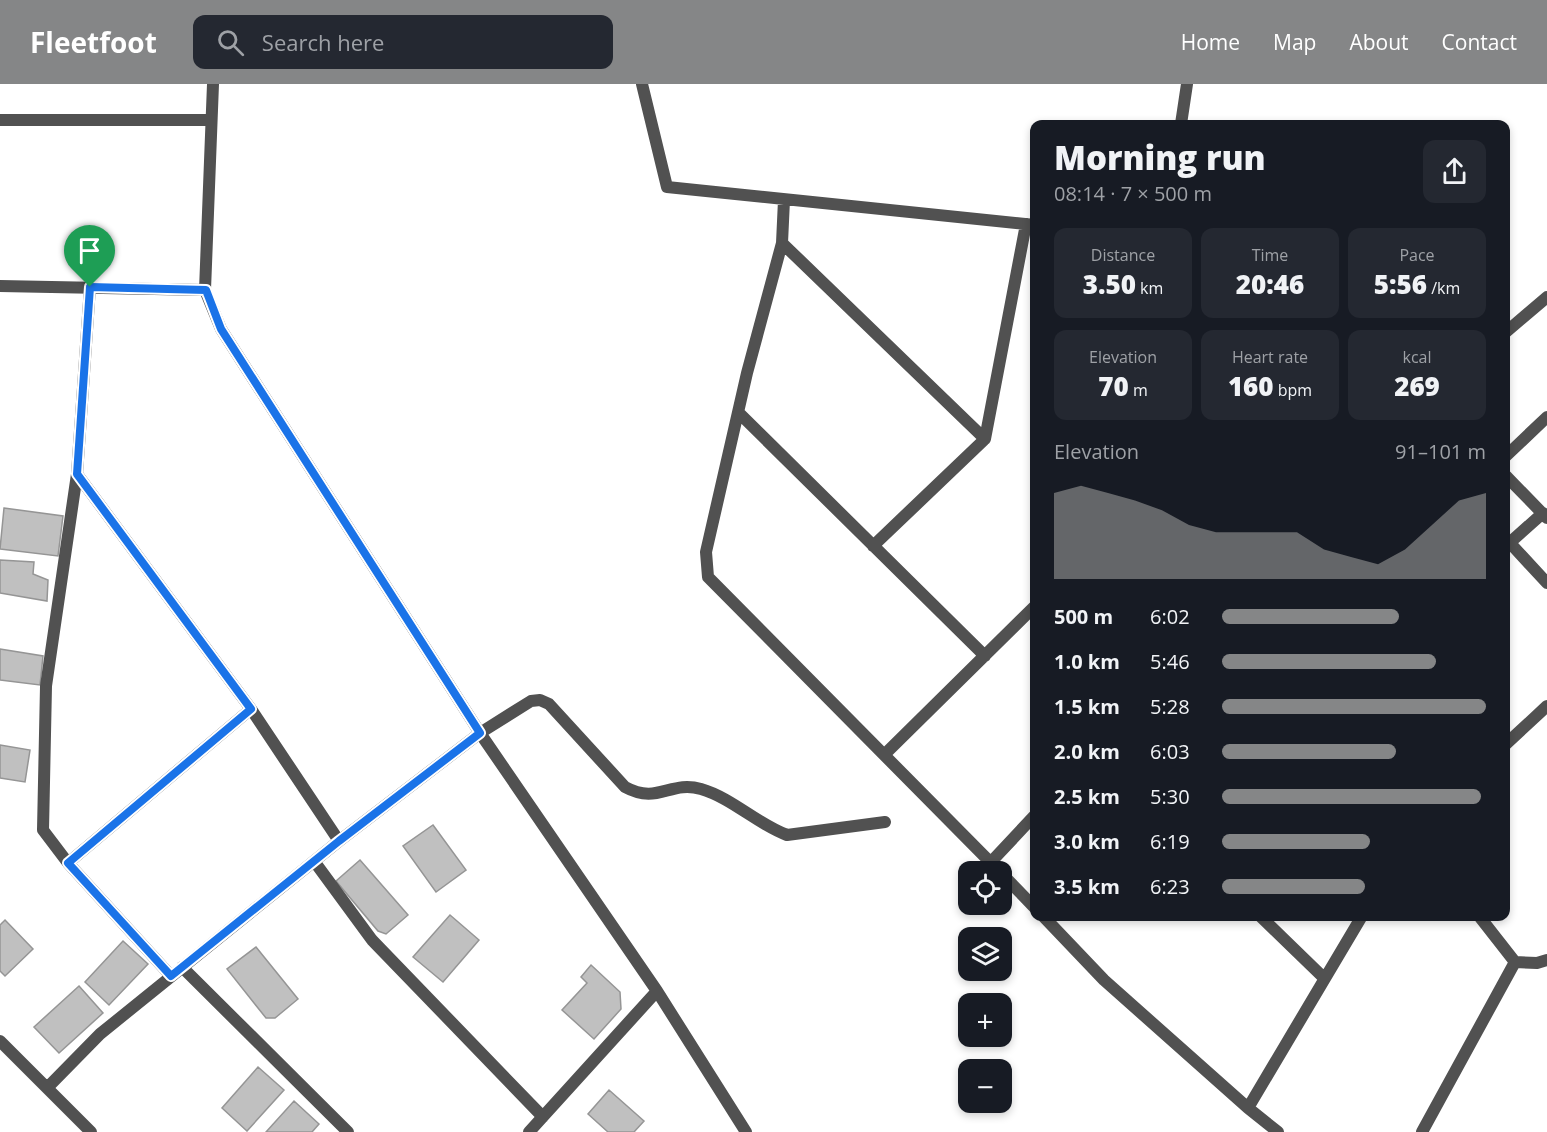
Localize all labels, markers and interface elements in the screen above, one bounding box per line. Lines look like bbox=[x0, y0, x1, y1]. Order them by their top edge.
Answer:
search box bbox=[193, 15, 613, 69]
text: Fleetfoot bbox=[30, 23, 157, 61]
icon: search bbox=[214, 26, 247, 59]
text: Search here bbox=[262, 27, 384, 57]
text: Home bbox=[1181, 28, 1240, 56]
text: Map bbox=[1273, 28, 1316, 56]
text: About bbox=[1349, 28, 1409, 56]
text: Contact bbox=[1442, 28, 1517, 56]
text: Morning run bbox=[1054, 135, 1266, 180]
button: share bbox=[1423, 140, 1486, 203]
text: 08:14 · 7 × 500 m bbox=[1054, 180, 1212, 207]
pin bbox=[64, 225, 115, 287]
icon: arrive bbox=[73, 234, 106, 267]
text: Distance bbox=[1091, 244, 1155, 266]
text: Time bbox=[1252, 244, 1288, 266]
text: Pace bbox=[1399, 244, 1435, 266]
text: 3.50 bbox=[1083, 266, 1136, 302]
text: 20:46 bbox=[1236, 266, 1304, 302]
text: 5:56 bbox=[1374, 266, 1427, 302]
text: km bbox=[1136, 277, 1163, 299]
text: /km bbox=[1427, 277, 1460, 299]
text: Elevation bbox=[1089, 346, 1157, 368]
text: Heart rate bbox=[1232, 346, 1308, 368]
text: kcal bbox=[1403, 346, 1432, 368]
text: 70 bbox=[1098, 368, 1129, 404]
text: 160 bbox=[1228, 368, 1274, 404]
text: 269 bbox=[1394, 368, 1440, 404]
text: m bbox=[1129, 379, 1148, 401]
text: bpm bbox=[1274, 379, 1312, 401]
text: Elevation bbox=[1054, 438, 1139, 465]
text: 91–101 m bbox=[1395, 438, 1486, 465]
text: 500 m bbox=[1054, 603, 1113, 630]
text: 6:02 bbox=[1150, 603, 1190, 630]
text: 1.0 km bbox=[1054, 648, 1120, 675]
text: 5:46 bbox=[1150, 648, 1190, 675]
text: 1.5 km bbox=[1054, 693, 1120, 720]
text: 5:28 bbox=[1150, 693, 1190, 720]
text: 2.0 km bbox=[1054, 738, 1120, 765]
text: 6:03 bbox=[1150, 738, 1190, 765]
text: 2.5 km bbox=[1054, 783, 1120, 810]
text: 5:30 bbox=[1150, 783, 1190, 810]
text: 3.0 km bbox=[1054, 828, 1120, 855]
text: 6:19 bbox=[1150, 828, 1190, 855]
map controls bbox=[958, 861, 1012, 1113]
button: locate bbox=[958, 861, 1012, 915]
text: 3.5 km bbox=[1054, 873, 1120, 900]
text: 6:23 bbox=[1150, 873, 1190, 900]
button: layers bbox=[958, 927, 1012, 981]
button: + bbox=[958, 993, 1012, 1047]
button: − bbox=[958, 1059, 1012, 1113]

